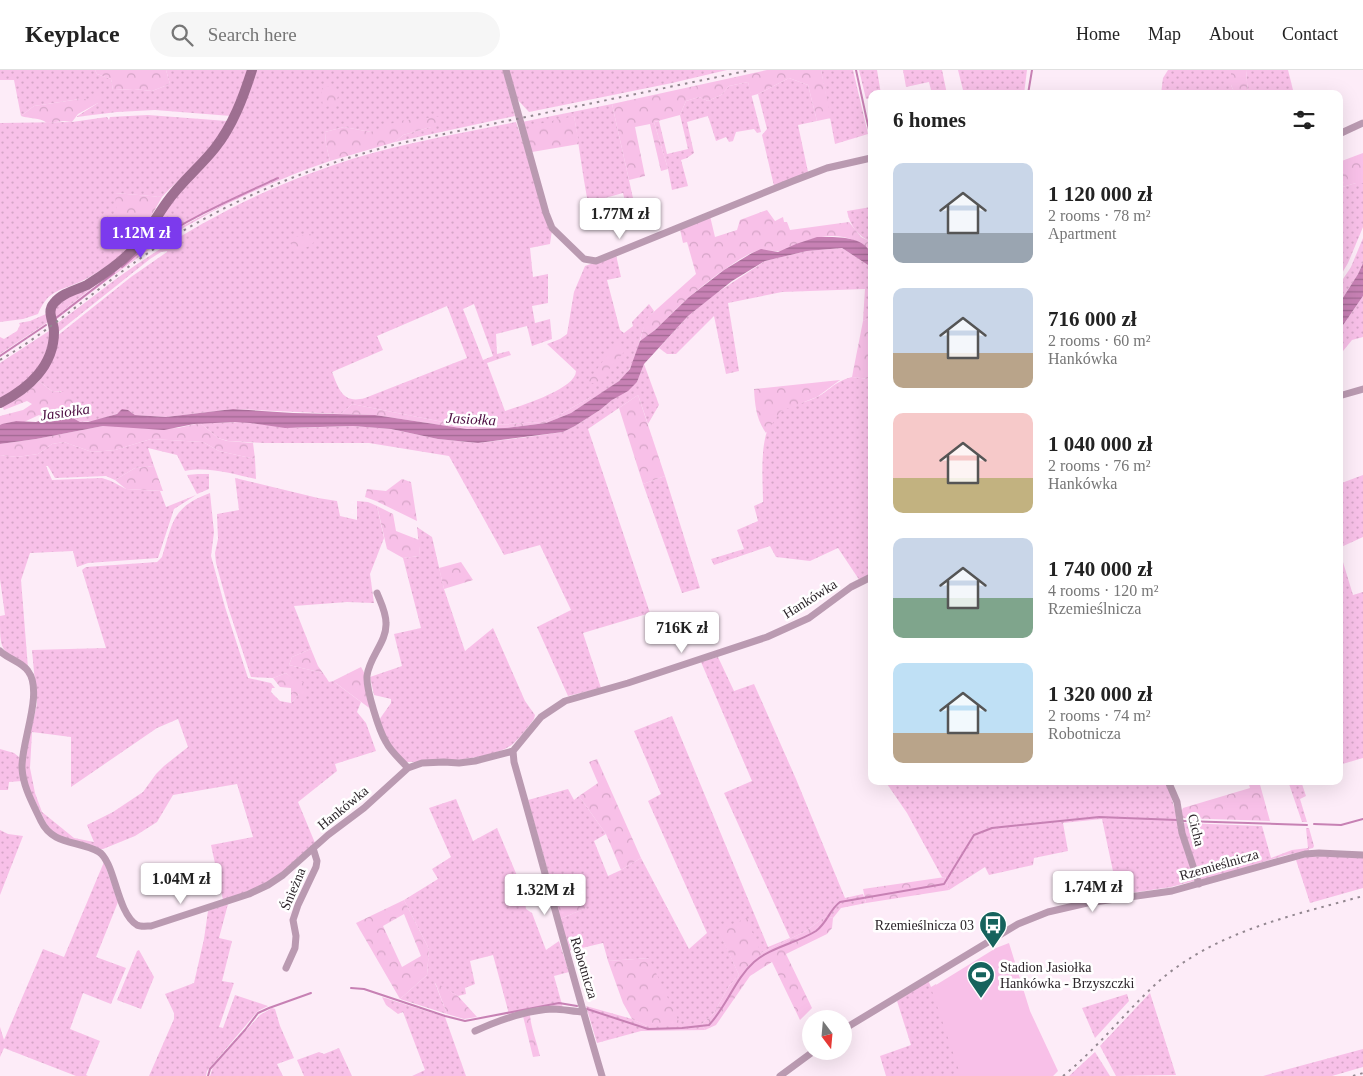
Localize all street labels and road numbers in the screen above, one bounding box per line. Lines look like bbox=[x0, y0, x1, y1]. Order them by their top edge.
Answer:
street label: Hankówka bbox=[780, 576, 840, 621]
street label: Hankówka bbox=[315, 783, 372, 833]
street label: Cicha bbox=[1185, 812, 1207, 848]
street label: Rzemieślnicza bbox=[1178, 846, 1261, 883]
street label: Śnieżna bbox=[277, 865, 309, 912]
street label: Robotnicza bbox=[568, 935, 601, 1001]

